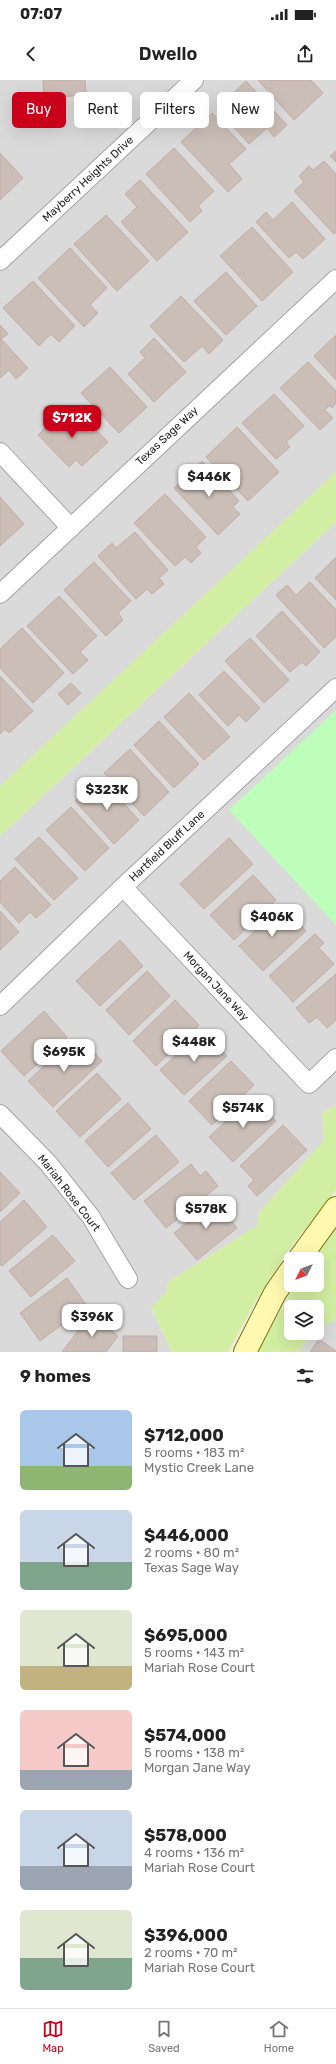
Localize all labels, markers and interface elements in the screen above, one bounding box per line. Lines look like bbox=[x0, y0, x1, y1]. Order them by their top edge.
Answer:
text: 07:07 bbox=[20, 5, 62, 23]
icon: back bbox=[20, 43, 42, 65]
text: Dwello bbox=[139, 43, 197, 65]
icon: share bbox=[294, 43, 316, 65]
chip: Buy bbox=[12, 92, 66, 128]
chip: Rent bbox=[74, 92, 132, 128]
chip: Filters bbox=[140, 92, 209, 128]
chip: New bbox=[217, 92, 274, 128]
street label: Mayberry Heights Drive bbox=[40, 134, 136, 224]
street label: Texas Sage Way bbox=[133, 404, 201, 468]
pin: $712K bbox=[44, 405, 100, 439]
text: $712K bbox=[52, 410, 92, 425]
pin: $446K bbox=[181, 464, 237, 498]
text: $446K bbox=[187, 469, 231, 484]
pin: $323K bbox=[79, 777, 135, 811]
text: $323K bbox=[86, 782, 128, 797]
street label: Hartfield Bluff Lane bbox=[127, 808, 207, 884]
pin: $406K bbox=[244, 904, 300, 938]
text: $406K bbox=[250, 909, 294, 924]
street label: Morgan Jane Way bbox=[181, 949, 251, 1023]
pin: $448K bbox=[166, 1029, 222, 1063]
text: $448K bbox=[172, 1034, 216, 1049]
pin: $695K bbox=[36, 1039, 92, 1073]
text: $695K bbox=[43, 1044, 85, 1059]
pin: $574K bbox=[215, 1095, 271, 1129]
text: $574K bbox=[222, 1100, 264, 1115]
street label: Mariah Rose Court bbox=[35, 1152, 103, 1234]
pin: $578K bbox=[178, 1196, 234, 1230]
text: $578K bbox=[185, 1201, 227, 1216]
north arrow bbox=[284, 1252, 324, 1292]
map controls bbox=[284, 1252, 324, 1340]
button: layers bbox=[284, 1300, 324, 1340]
pin: $396K bbox=[64, 1304, 120, 1338]
text: $396K bbox=[71, 1309, 113, 1324]
icon: filters bbox=[294, 1365, 316, 1387]
text: 9 homes bbox=[20, 1366, 91, 1386]
text: $712,000 bbox=[144, 1425, 224, 1445]
icon: home bbox=[52, 1426, 100, 1474]
text: 5 rooms · 183 m² bbox=[144, 1445, 244, 1460]
text: Mystic Creek Lane bbox=[144, 1460, 254, 1475]
text: $446,000 bbox=[144, 1525, 229, 1545]
icon: home bbox=[52, 1526, 100, 1574]
text: 2 rooms · 80 m² bbox=[144, 1545, 239, 1560]
text: Texas Sage Way bbox=[144, 1560, 239, 1575]
text: $695,000 bbox=[144, 1625, 228, 1645]
icon: home bbox=[52, 1626, 100, 1674]
text: 5 rooms · 143 m² bbox=[144, 1645, 244, 1660]
text: Mariah Rose Court bbox=[144, 1660, 255, 1675]
text: $574,000 bbox=[144, 1725, 226, 1745]
icon: home bbox=[52, 1726, 100, 1774]
text: 5 rooms · 138 m² bbox=[144, 1745, 244, 1760]
text: Morgan Jane Way bbox=[144, 1760, 250, 1775]
text: $578,000 bbox=[144, 1825, 227, 1845]
icon: home bbox=[52, 1826, 100, 1874]
text: 4 rooms · 136 m² bbox=[144, 1845, 244, 1860]
text: Mariah Rose Court bbox=[144, 1860, 255, 1875]
text: $396,000 bbox=[144, 1925, 228, 1945]
icon: home bbox=[52, 1926, 100, 1974]
text: 2 rooms · 70 m² bbox=[144, 1945, 238, 1960]
text: Mariah Rose Court bbox=[144, 1960, 255, 1975]
tab: Map bbox=[42, 2018, 64, 2055]
tab: Saved bbox=[148, 2018, 180, 2055]
tab: Home bbox=[264, 2018, 294, 2055]

